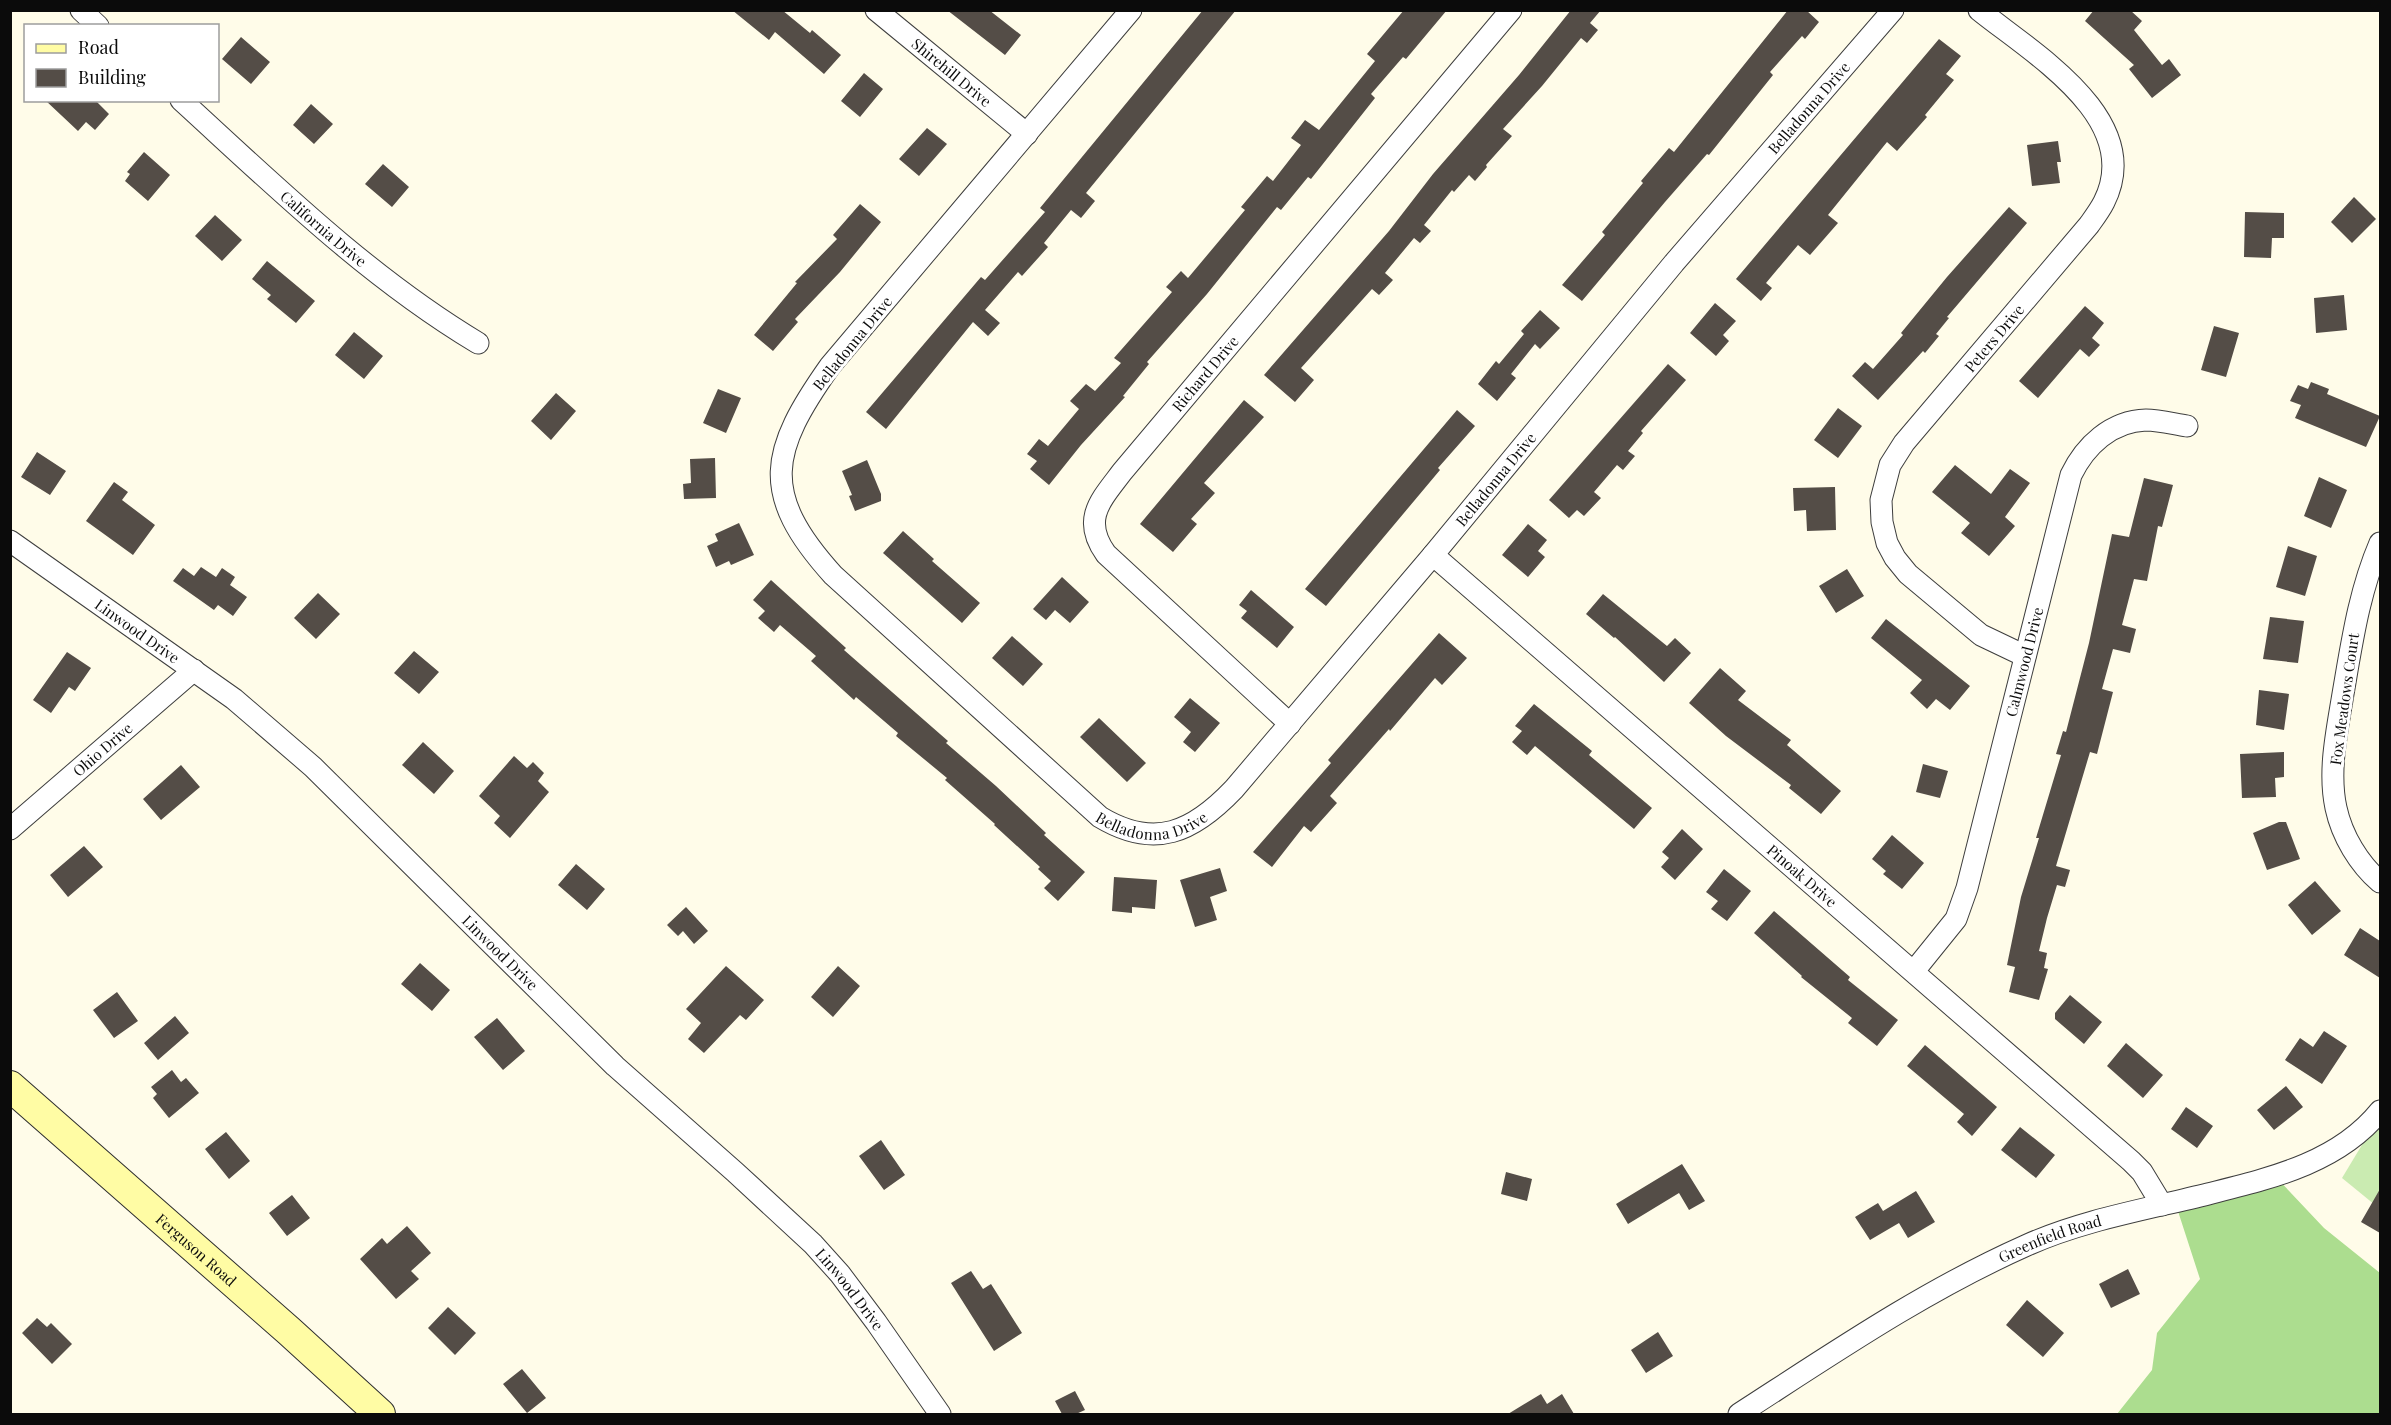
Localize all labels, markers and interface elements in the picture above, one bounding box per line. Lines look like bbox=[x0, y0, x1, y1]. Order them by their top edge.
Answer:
legend bbox=[24, 24, 219, 102]
street label: Shirehill Drive bbox=[908, 33, 996, 111]
text: Road bbox=[78, 35, 119, 59]
street label: Belladonna Drive bbox=[1763, 57, 1854, 158]
text: Building bbox=[78, 65, 146, 89]
street label: California Drive bbox=[276, 186, 371, 271]
street label: Belladonna Drive bbox=[808, 292, 896, 394]
street label: Peters Drive bbox=[1960, 300, 2028, 376]
street label: Richard Drive bbox=[1167, 331, 1243, 416]
street label: Belladonna Drive bbox=[1451, 428, 1540, 530]
street label: Linwood Drive bbox=[91, 594, 184, 668]
street label: Calmwood Drive bbox=[2001, 605, 2047, 719]
street label: Fox Meadows Court bbox=[2325, 631, 2363, 766]
street label: Ohio Drive bbox=[68, 718, 136, 781]
street label: Belladonna Drive bbox=[1093, 801, 1209, 821]
text: Belladonna Drive bbox=[1093, 807, 1211, 844]
street label: Pinoak Drive bbox=[1763, 840, 1841, 911]
street label: Linwood Drive bbox=[458, 911, 543, 994]
street label: Ferguson Road bbox=[152, 1209, 241, 1291]
street label: Greenfield Road bbox=[1995, 1210, 2104, 1267]
street label: Linwood Drive bbox=[811, 1244, 889, 1334]

